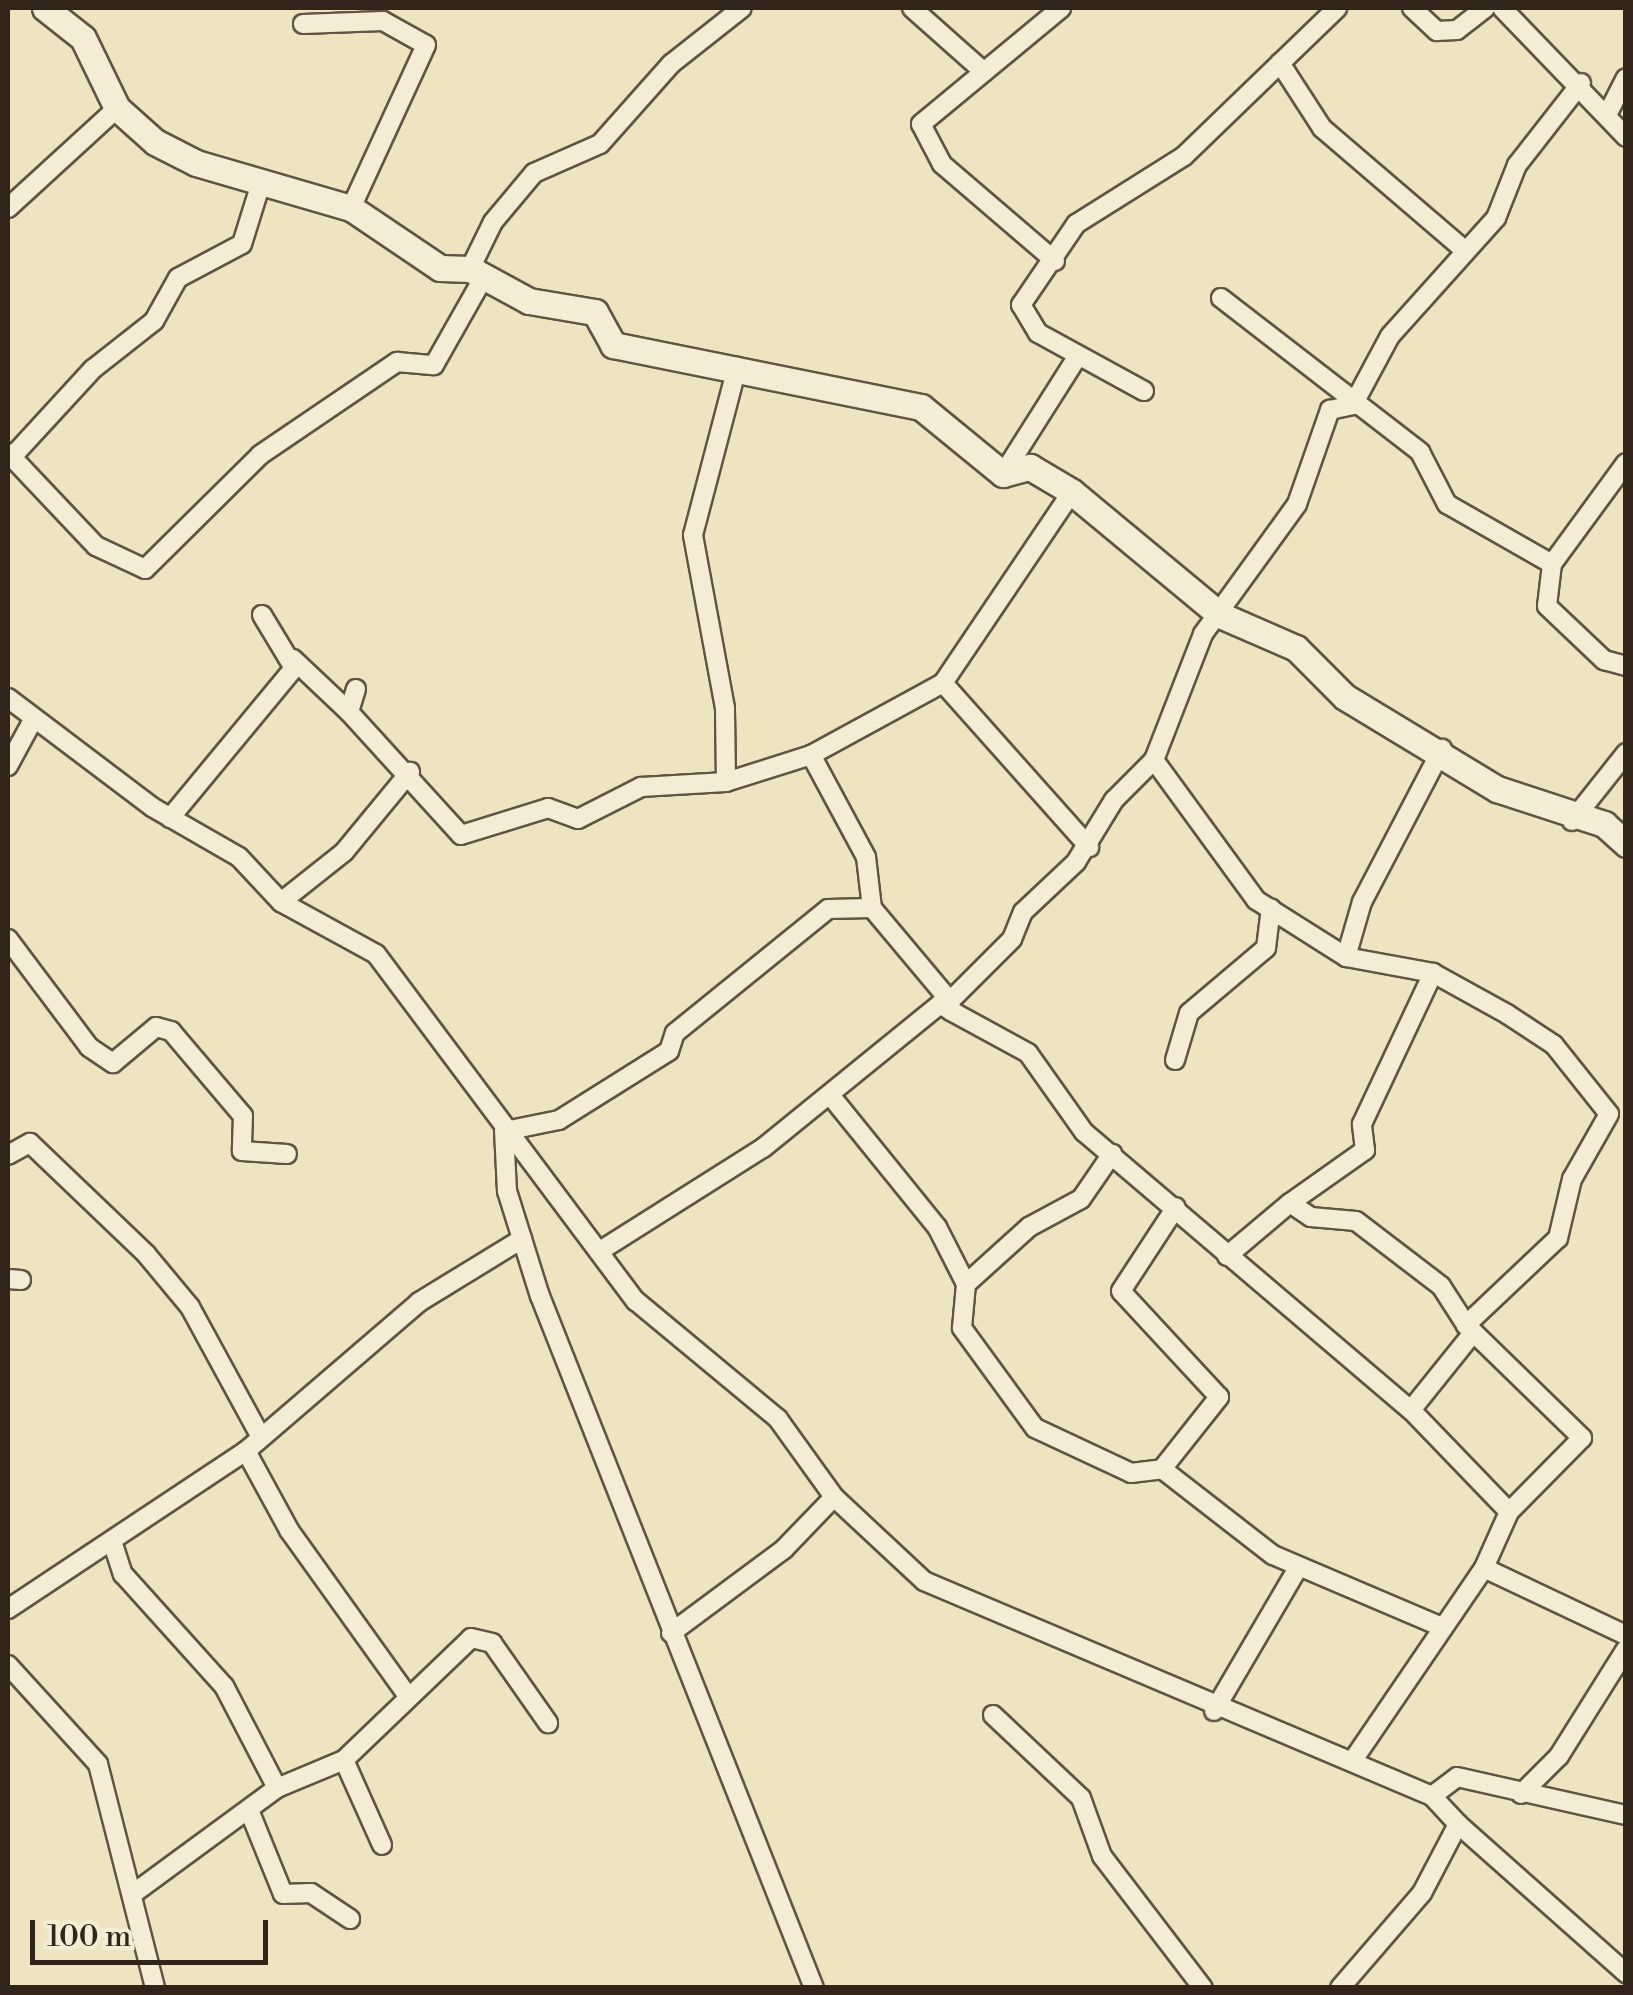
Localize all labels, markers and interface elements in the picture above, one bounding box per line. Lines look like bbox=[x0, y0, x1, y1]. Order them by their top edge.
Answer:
scale bar bbox=[35, 1900, 272, 1962]
text: 100 m bbox=[47, 1918, 131, 1956]

